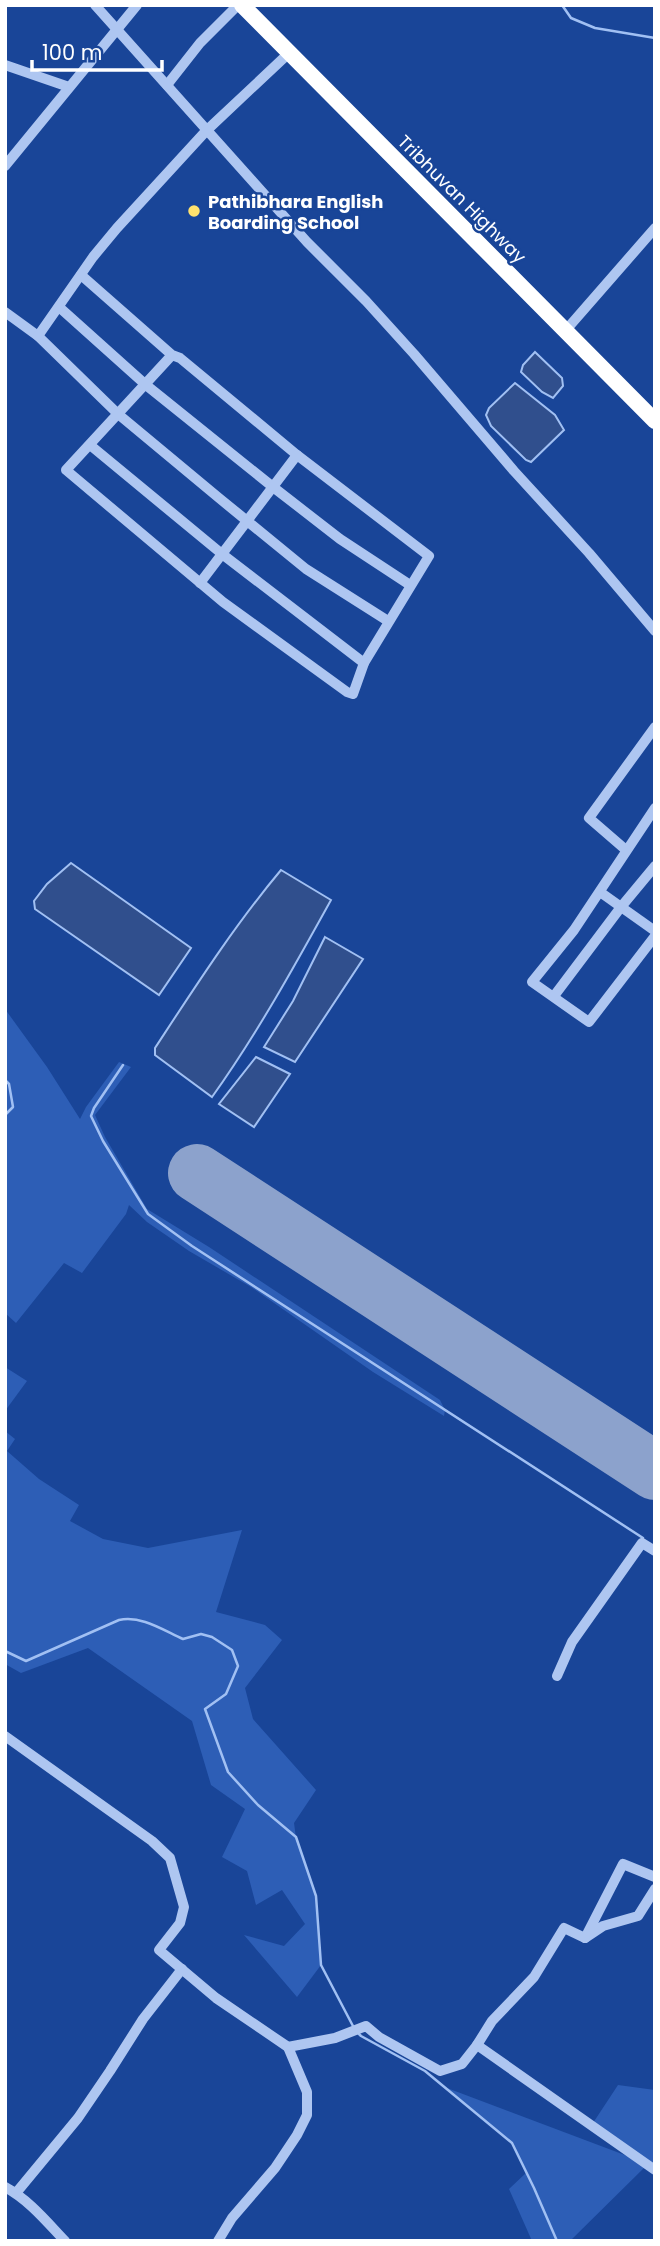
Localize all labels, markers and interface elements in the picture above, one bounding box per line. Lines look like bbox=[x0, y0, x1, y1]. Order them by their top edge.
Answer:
scale bar bbox=[32, 28, 161, 72]
text: 100 m bbox=[42, 38, 102, 67]
street label: Tribhuvan Highway bbox=[392, 129, 532, 269]
place label: Pathibhara English Boarding School bbox=[208, 189, 383, 235]
marker: Pathibhara English Boarding School bbox=[186, 203, 202, 219]

